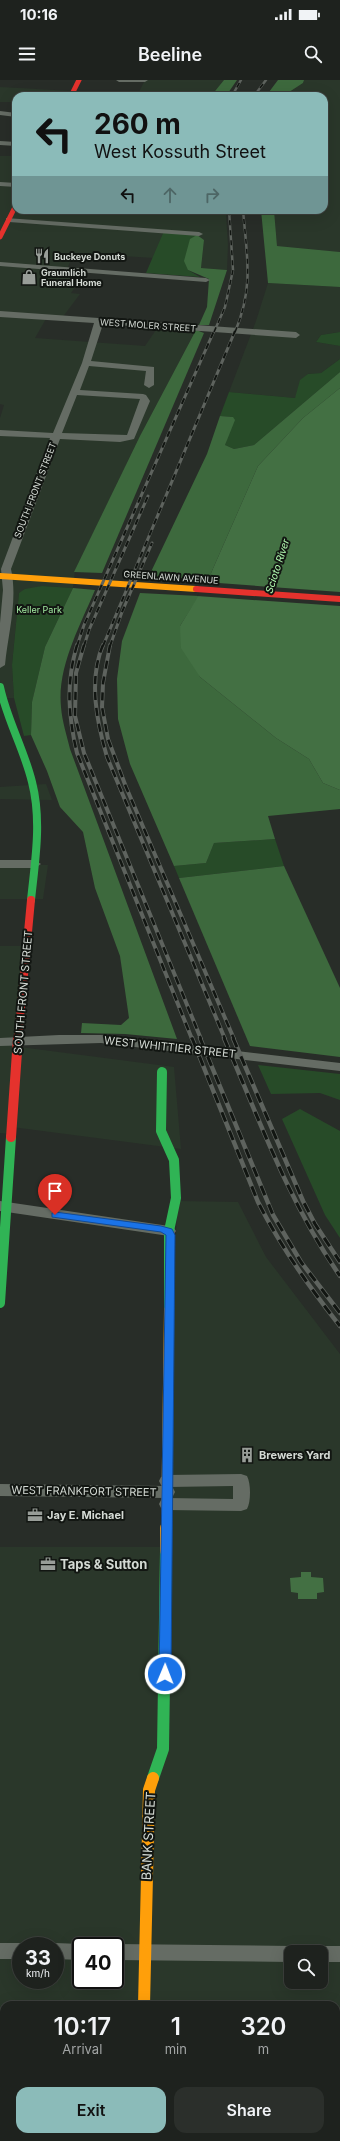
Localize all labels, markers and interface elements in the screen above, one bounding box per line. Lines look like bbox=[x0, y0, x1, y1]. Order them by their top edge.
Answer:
text: 10:16 bbox=[20, 5, 58, 24]
icon: menu bbox=[16, 43, 38, 65]
icon: search bbox=[302, 43, 324, 65]
text: Beeline bbox=[138, 44, 202, 65]
text: 260 m bbox=[94, 107, 181, 141]
icon: left bbox=[28, 108, 80, 160]
text: West Kossuth Street bbox=[94, 141, 266, 162]
icon: left bbox=[117, 184, 139, 206]
icon: ahead bbox=[159, 184, 181, 206]
icon: right bbox=[201, 184, 223, 206]
restaurant icon: Buckeye Donuts bbox=[33, 247, 51, 265]
place label: Buckeye Donuts bbox=[54, 251, 125, 262]
place label: Graumlich Funeral Home bbox=[41, 267, 102, 288]
shop icon: Graumlich Funeral Home bbox=[20, 268, 38, 286]
street label: WEST MOLER STREET bbox=[100, 316, 197, 334]
street label: SOUTH FRONT STREET bbox=[12, 440, 58, 539]
water label: Scioto River bbox=[263, 537, 291, 595]
street label: GREENLAWN AVENUE bbox=[123, 568, 219, 586]
park label: Keller Park bbox=[16, 604, 62, 615]
street label: SOUTH FRONT STREET bbox=[11, 930, 35, 1054]
street label: WEST WHITTIER STREET bbox=[104, 1033, 236, 1061]
pin bbox=[38, 1174, 72, 1215]
icon: arrive bbox=[44, 1180, 66, 1202]
building icon: Brewers Yard bbox=[238, 1446, 256, 1464]
place label: Brewers Yard bbox=[259, 1448, 330, 1462]
street label: WEST FRANKFORT STREET bbox=[11, 1483, 157, 1499]
office icon: Jay E. Michael bbox=[26, 1506, 44, 1524]
place label: Jay E. Michael bbox=[47, 1508, 124, 1522]
office icon: Taps & Sutton bbox=[39, 1555, 57, 1573]
place label: Taps & Sutton bbox=[60, 1556, 147, 1572]
position arrow bbox=[144, 1653, 186, 1695]
street label: BANK STREET bbox=[138, 1791, 158, 1881]
speed limit sign: 40 bbox=[72, 1937, 124, 1989]
map controls bbox=[284, 1945, 328, 1989]
button: search bbox=[284, 1945, 328, 1989]
text: 33 bbox=[25, 1946, 51, 1970]
text: km/h bbox=[26, 1967, 50, 1979]
text: 10:17 bbox=[54, 2012, 111, 2041]
text: 1 bbox=[171, 2012, 181, 2041]
text: 320 bbox=[240, 2012, 286, 2041]
text: Arrival bbox=[62, 2041, 102, 2057]
text: min bbox=[165, 2041, 187, 2057]
text: m bbox=[258, 2041, 269, 2057]
button: Exit bbox=[16, 2087, 166, 2133]
button: Share bbox=[174, 2087, 324, 2133]

